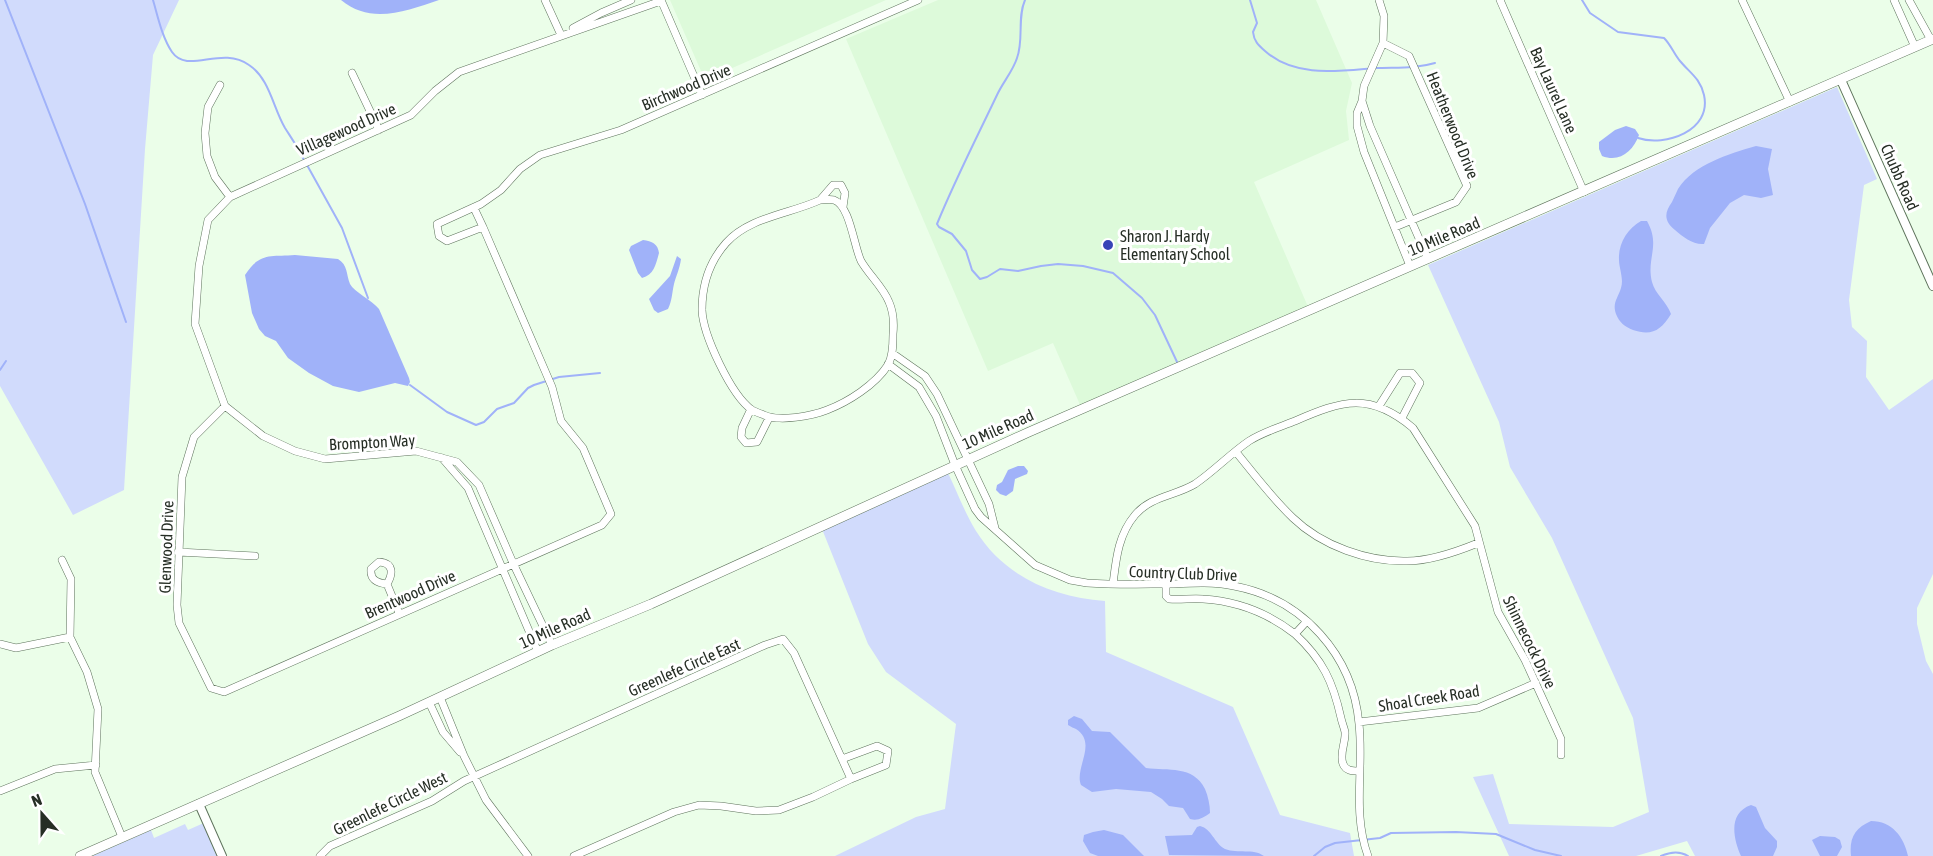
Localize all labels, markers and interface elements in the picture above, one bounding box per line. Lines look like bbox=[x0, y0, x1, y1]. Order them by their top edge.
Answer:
street label: Bay Laurel Lane bbox=[1526, 44, 1581, 136]
street label: Birchwood Drive bbox=[639, 60, 733, 114]
street label: Heatherwood Drive bbox=[1423, 69, 1483, 181]
street label: Villagewood Drive bbox=[294, 99, 399, 160]
street label: Chubb Road bbox=[1877, 141, 1923, 213]
street label: 10 Mile Road bbox=[1406, 213, 1482, 259]
place label: Sharon J. Hardy Elementary School bbox=[1120, 227, 1231, 264]
marker: Sharon J. Hardy Elementary School bbox=[1101, 238, 1115, 252]
street label: 10 Mile Road bbox=[960, 405, 1036, 453]
street label: Brompton Way bbox=[329, 431, 416, 454]
street label: Glenwood Drive bbox=[155, 500, 177, 594]
street label: Country Club Drive bbox=[1129, 562, 1237, 585]
street label: Brentwood Drive bbox=[362, 566, 458, 622]
street label: Shinnecock Drive bbox=[1500, 593, 1560, 691]
street label: 10 Mile Road bbox=[517, 604, 593, 652]
street label: Greenlefe Circle East bbox=[625, 634, 743, 700]
street label: Shoal Creek Road bbox=[1377, 681, 1481, 715]
street label: Greenlefe Circle West bbox=[330, 767, 450, 838]
north arrow bbox=[12, 784, 72, 844]
text: N bbox=[29, 790, 44, 810]

